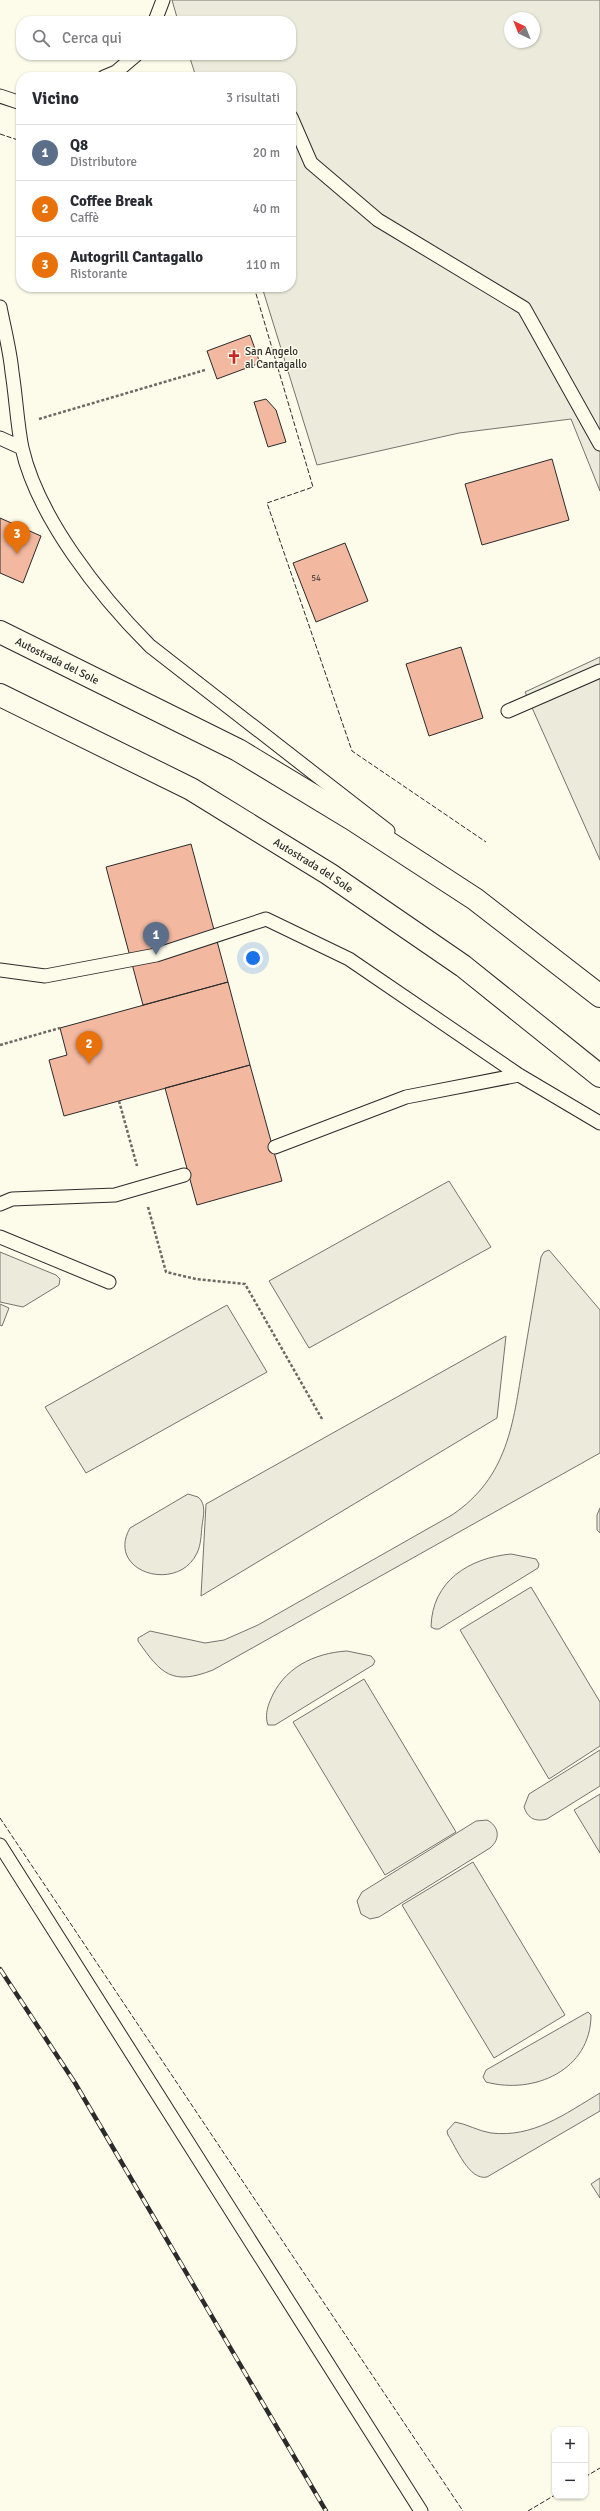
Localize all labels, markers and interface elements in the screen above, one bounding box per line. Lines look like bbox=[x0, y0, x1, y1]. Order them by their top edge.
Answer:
north arrow bbox=[504, 12, 540, 48]
search box bbox=[16, 16, 296, 60]
icon: search bbox=[30, 27, 52, 49]
text: Cerca qui bbox=[62, 29, 122, 47]
text: Vicino bbox=[32, 88, 79, 109]
text: 3 risultati bbox=[226, 90, 280, 106]
text: Q8 bbox=[70, 136, 88, 154]
text: 1 bbox=[41, 145, 49, 161]
text: 20 m bbox=[253, 145, 280, 161]
text: Distributore bbox=[70, 154, 137, 170]
text: Coffee Break bbox=[70, 192, 153, 210]
text: 2 bbox=[41, 201, 49, 217]
text: 40 m bbox=[253, 201, 280, 217]
text: Caffè bbox=[70, 210, 99, 226]
text: Autogrill Cantagallo bbox=[70, 248, 203, 266]
text: 3 bbox=[41, 257, 49, 273]
text: 110 m bbox=[246, 257, 280, 273]
text: Ristorante bbox=[70, 266, 128, 282]
place label: San Angelo al Cantagallo bbox=[245, 345, 307, 371]
church icon: San Angelo al Cantagallo bbox=[226, 349, 242, 365]
pin: 3 bbox=[4, 521, 30, 554]
house number: 54 bbox=[311, 573, 321, 584]
street label: Autostrada del Sole bbox=[13, 635, 101, 687]
street label: Autostrada del Sole bbox=[271, 835, 355, 896]
pin: 1 bbox=[143, 922, 169, 955]
your location bbox=[243, 948, 263, 968]
pin: 2 bbox=[76, 1031, 102, 1064]
map controls bbox=[552, 2427, 588, 2499]
button: + bbox=[552, 2427, 588, 2463]
button: − bbox=[552, 2463, 588, 2499]

